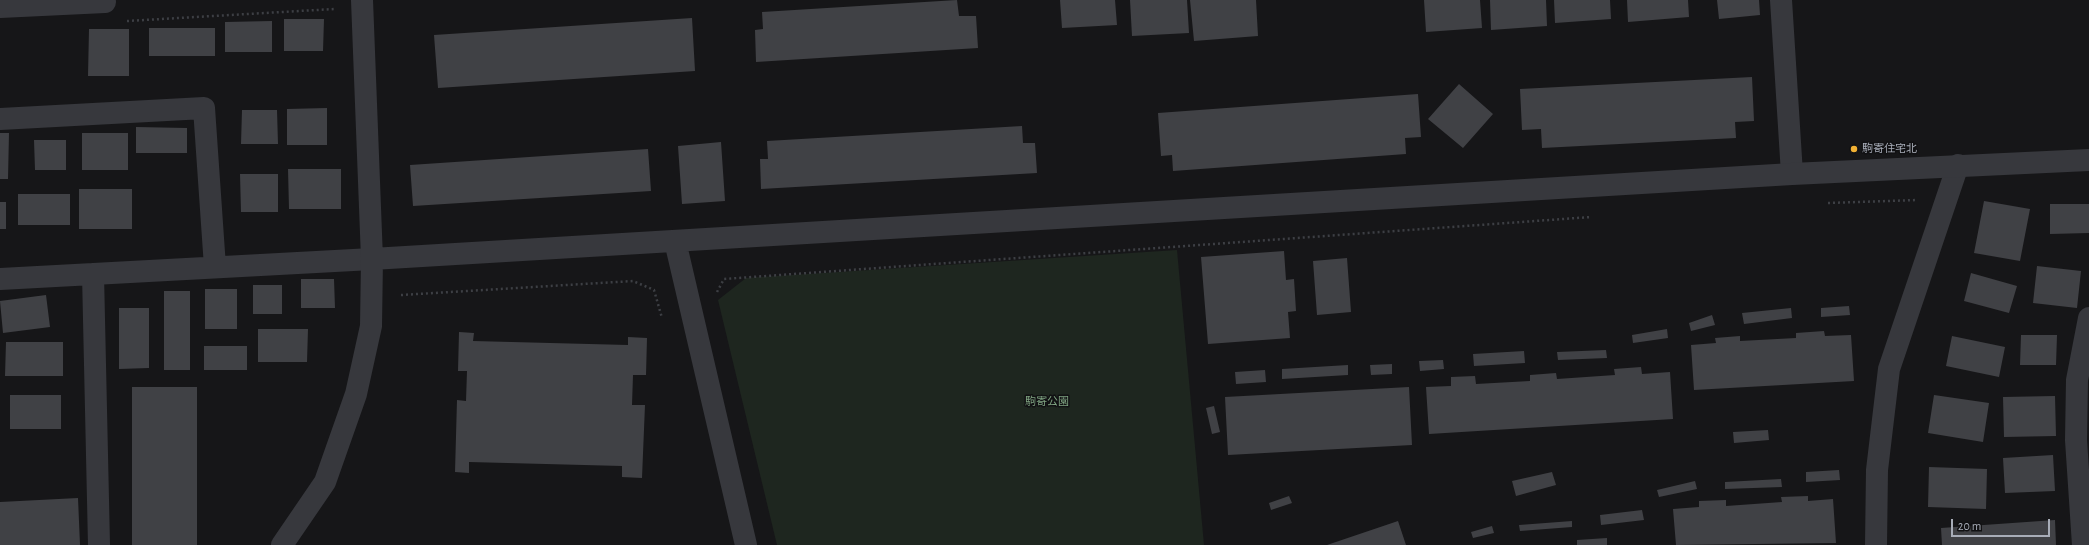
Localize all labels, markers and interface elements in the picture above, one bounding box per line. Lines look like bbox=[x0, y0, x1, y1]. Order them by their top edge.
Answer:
place label: 駒寄住宅北 bbox=[1862, 142, 1917, 156]
marker: 駒寄住宅北 bbox=[1849, 144, 1859, 154]
park label: 駒寄公園 bbox=[1025, 395, 1069, 409]
scale bar bbox=[1953, 511, 2052, 537]
text: 20 m bbox=[1958, 520, 1981, 532]

